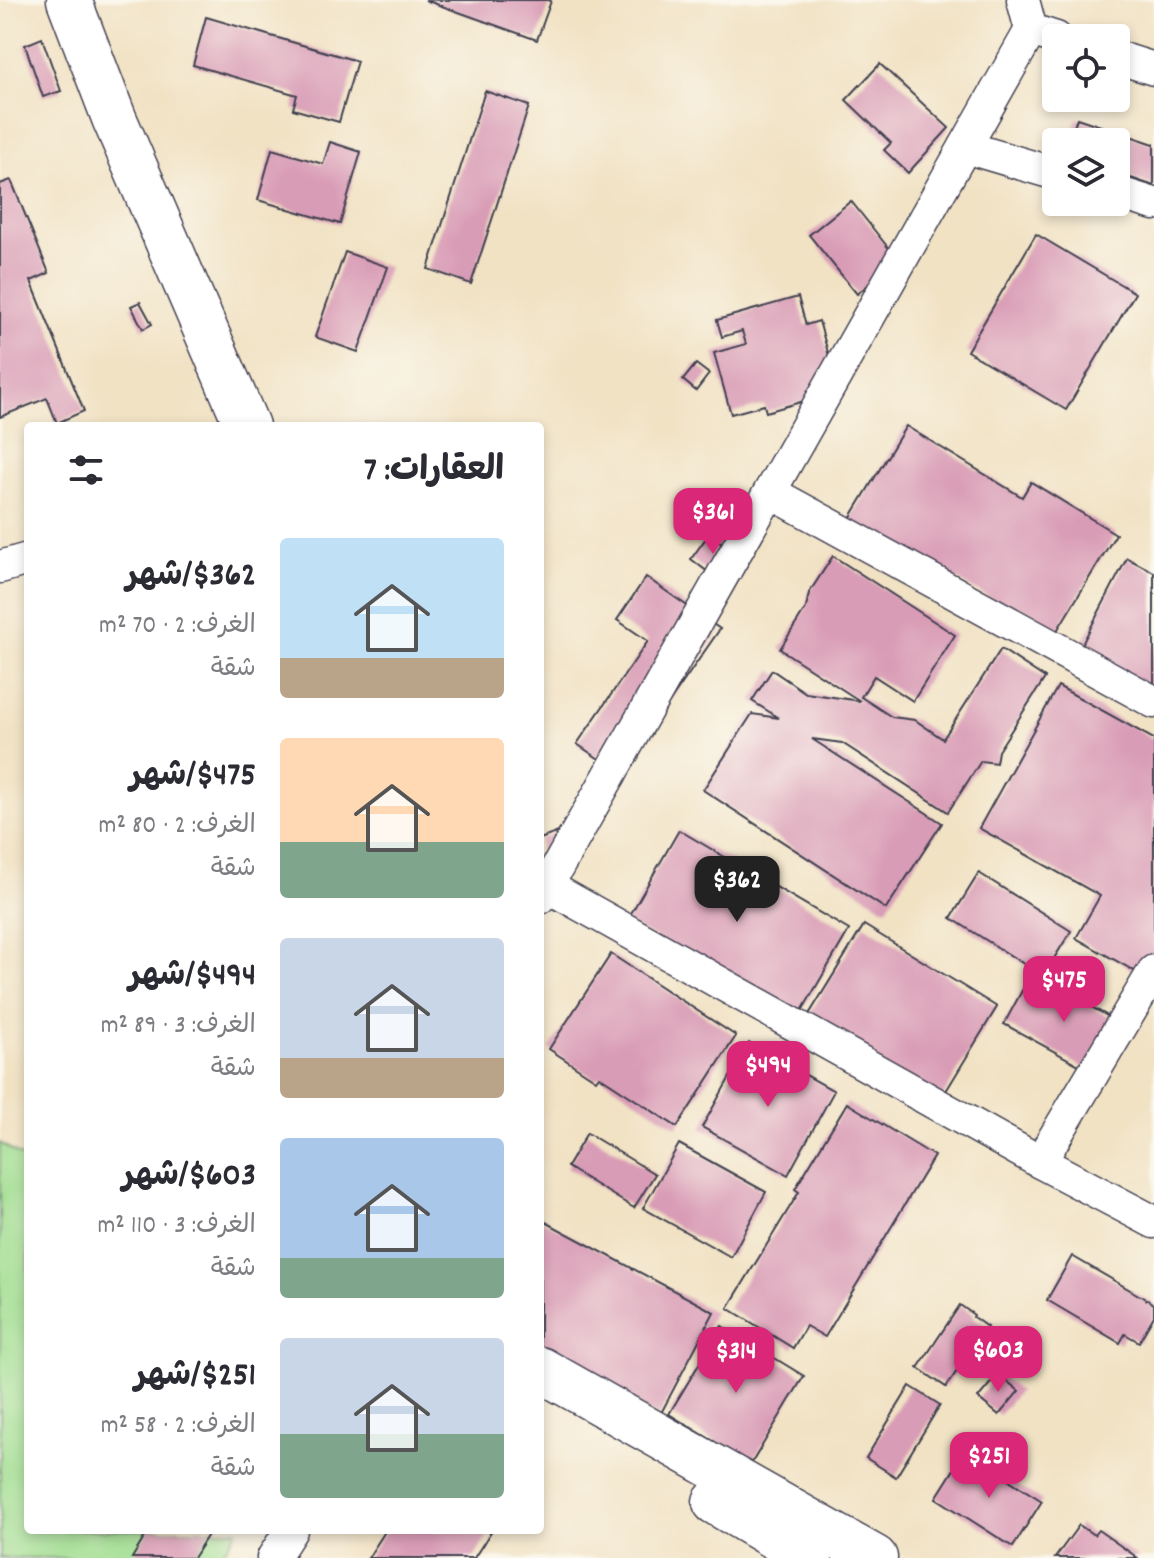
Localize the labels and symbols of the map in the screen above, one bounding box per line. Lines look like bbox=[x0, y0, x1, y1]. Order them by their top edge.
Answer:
pin: $361 bbox=[666, 488, 760, 556]
pin: $362 bbox=[690, 856, 784, 924]
pin: $475 bbox=[1017, 956, 1111, 1024]
pin: $494 bbox=[721, 1041, 815, 1109]
pin: $603 bbox=[951, 1326, 1045, 1394]
pin: $314 bbox=[689, 1327, 783, 1395]
pin: $251 bbox=[942, 1432, 1036, 1500]

